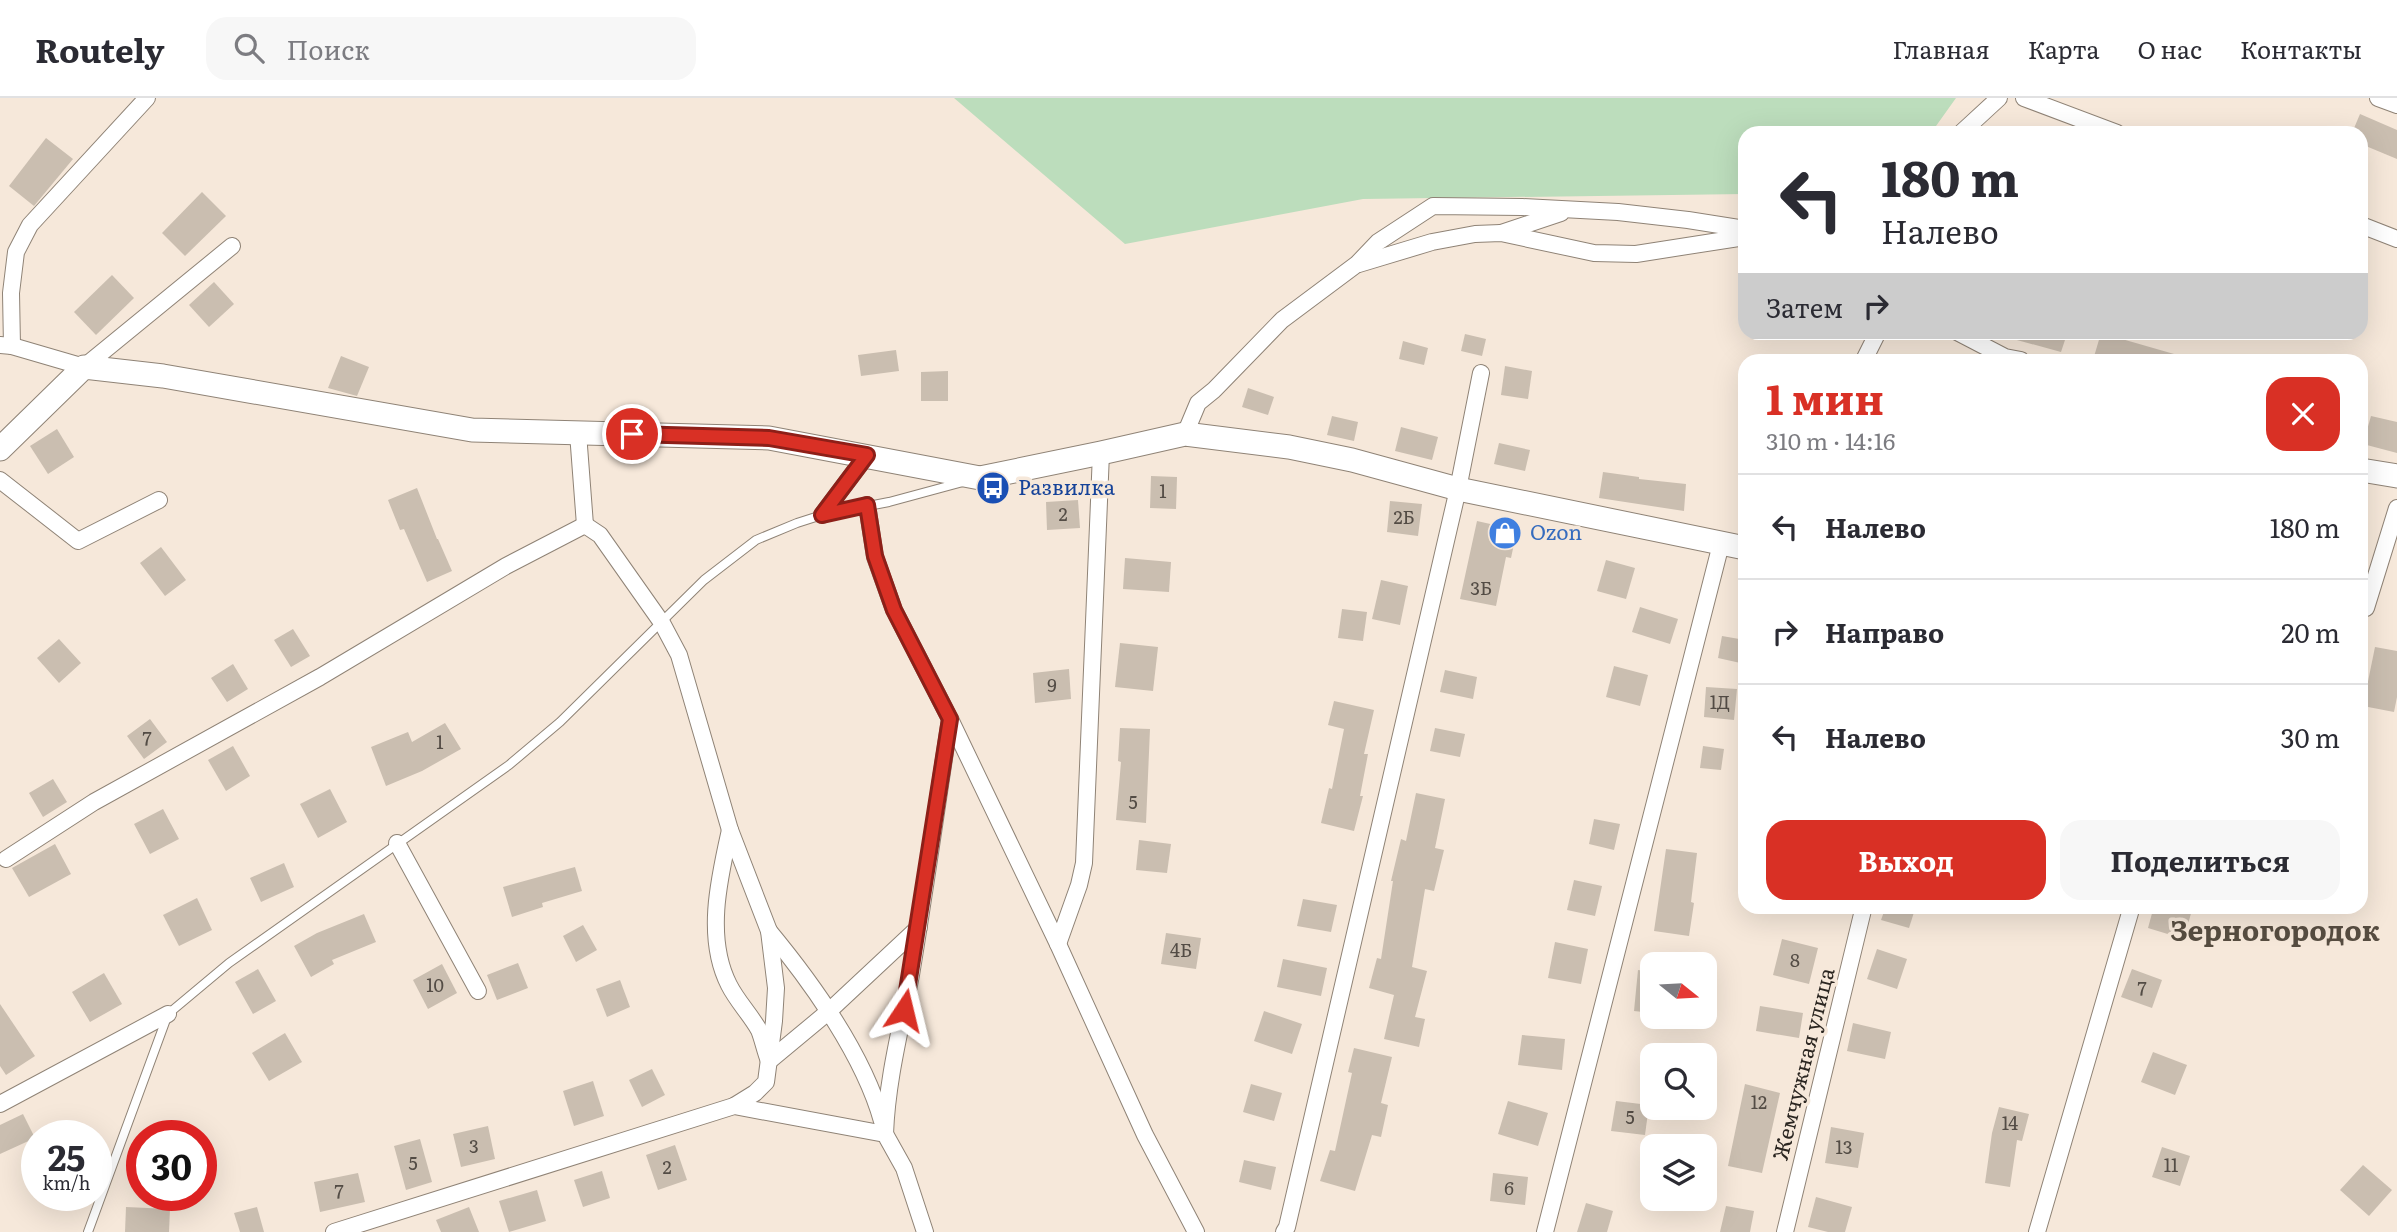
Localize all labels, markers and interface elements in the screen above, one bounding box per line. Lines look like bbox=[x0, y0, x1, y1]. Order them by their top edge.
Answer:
search box bbox=[206, 17, 696, 80]
text: Routely bbox=[35, 24, 164, 73]
icon: search bbox=[230, 29, 268, 67]
text: Поиск bbox=[286, 29, 370, 68]
text: Главная bbox=[1892, 31, 1990, 66]
text: Карта bbox=[2028, 31, 2100, 66]
text: О нас bbox=[2138, 31, 2202, 66]
text: Контакты bbox=[2240, 31, 2362, 66]
text: 180 m bbox=[1881, 139, 2019, 212]
icon: left bbox=[1766, 154, 1857, 245]
text: Налево bbox=[1881, 206, 1999, 254]
text: Затем bbox=[1766, 287, 1843, 326]
icon: right bbox=[1857, 287, 1895, 325]
text: 1 мин bbox=[1766, 366, 1884, 428]
button: close bbox=[2266, 377, 2340, 451]
pin bbox=[602, 404, 662, 464]
icon: arrive bbox=[613, 415, 651, 453]
text: 310 m · 14:16 bbox=[1766, 423, 1895, 457]
bus stop icon: Развилка bbox=[974, 469, 1012, 507]
place label: Развилка bbox=[1018, 470, 1116, 501]
house number: 1 bbox=[1159, 477, 1167, 504]
house number: 2 bbox=[1058, 500, 1068, 527]
house number: 2Б bbox=[1393, 503, 1415, 530]
text: Налево bbox=[1825, 507, 1926, 546]
text: 180 m bbox=[2270, 507, 2340, 546]
icon: left bbox=[1766, 508, 1804, 546]
shop icon: Ozon bbox=[1486, 514, 1524, 552]
place label: Ozon bbox=[1530, 515, 1582, 546]
house number: 3Б bbox=[1470, 574, 1492, 601]
text: Направо bbox=[1825, 612, 1944, 651]
text: 20 m bbox=[2281, 612, 2340, 651]
icon: right bbox=[1766, 613, 1804, 651]
house number: 9 bbox=[1047, 671, 1057, 698]
house number: 1Д bbox=[1710, 688, 1730, 715]
text: Налево bbox=[1825, 717, 1926, 756]
text: 30 m bbox=[2280, 717, 2340, 756]
icon: left bbox=[1766, 718, 1804, 756]
house number: 7 bbox=[142, 724, 152, 751]
house number: 1 bbox=[436, 728, 444, 755]
house number: 5 bbox=[1128, 788, 1138, 815]
button: Выход bbox=[1766, 820, 2046, 900]
button: Поделиться bbox=[2060, 820, 2340, 900]
district label: Зерногородок bbox=[2170, 908, 2380, 950]
house number: 4Б bbox=[1170, 936, 1192, 963]
house number: 8 bbox=[1790, 946, 1800, 973]
north arrow bbox=[1640, 952, 1717, 1029]
map controls bbox=[1640, 952, 1717, 1211]
street label: Жемчужная улица bbox=[1763, 963, 1841, 1163]
house number: 10 bbox=[426, 971, 444, 998]
position arrow bbox=[867, 973, 941, 1047]
house number: 7 bbox=[2137, 974, 2147, 1001]
button: search bbox=[1640, 1043, 1717, 1120]
house number: 12 bbox=[1751, 1088, 1767, 1115]
house number: 5 bbox=[1625, 1103, 1635, 1130]
house number: 14 bbox=[2002, 1109, 2018, 1136]
speed limit sign: 30 bbox=[126, 1120, 217, 1211]
text: 25 bbox=[48, 1130, 85, 1182]
house number: 3 bbox=[469, 1132, 479, 1159]
house number: 13 bbox=[1835, 1133, 1853, 1160]
button: layers bbox=[1640, 1134, 1717, 1211]
house number: 5 bbox=[408, 1149, 418, 1176]
house number: 11 bbox=[2164, 1151, 2178, 1178]
house number: 2 bbox=[662, 1153, 672, 1180]
text: km/h bbox=[43, 1169, 90, 1196]
house number: 6 bbox=[1504, 1174, 1514, 1201]
house number: 7 bbox=[334, 1177, 344, 1204]

